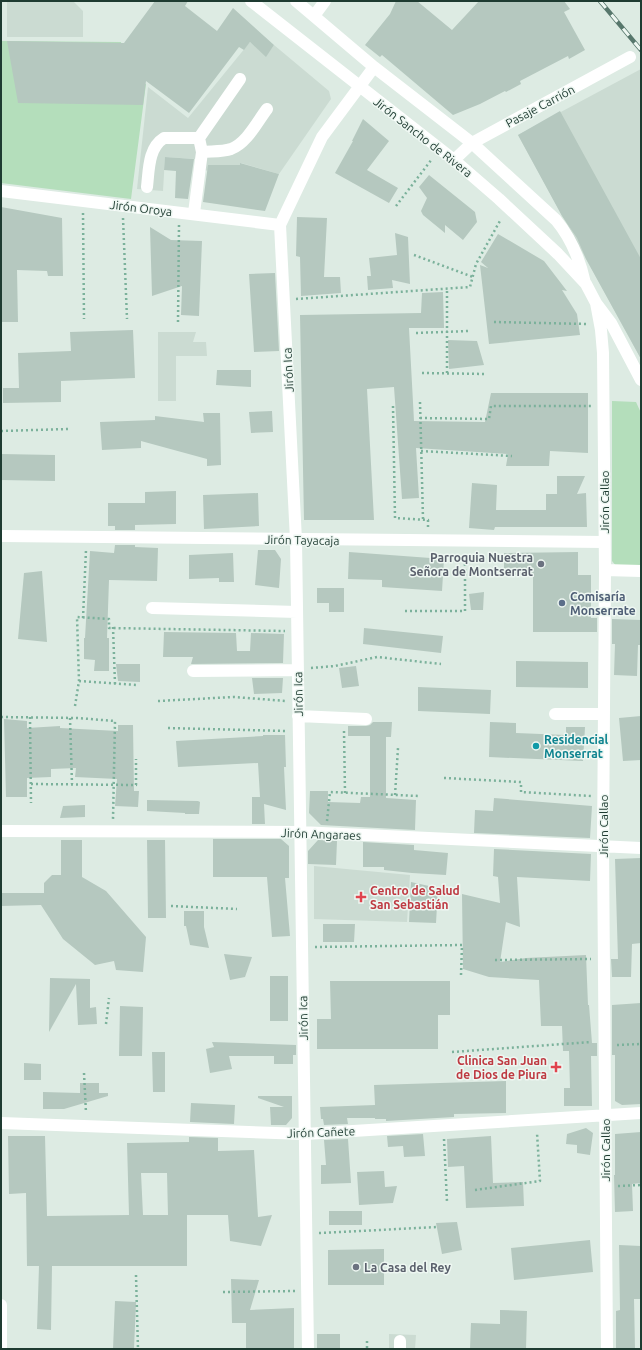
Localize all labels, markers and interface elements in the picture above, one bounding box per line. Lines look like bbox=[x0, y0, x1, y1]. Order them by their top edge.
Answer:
street label: Pasaje Carrión bbox=[503, 82, 577, 130]
street label: Jirón Sancho de Rivera bbox=[371, 94, 475, 180]
street label: Jirón Oroya bbox=[109, 198, 173, 218]
street label: Jirón Ica bbox=[280, 347, 296, 393]
street label: Jirón Callao bbox=[598, 470, 611, 534]
street label: Jirón Tayacaja bbox=[264, 533, 340, 547]
place label: Parroquia Nuestra Señora de Montserrat bbox=[410, 551, 533, 578]
marker: Parroquia Nuestra Señora de Montserrat bbox=[536, 559, 546, 569]
place label: Comisaría Monserrate bbox=[570, 590, 636, 617]
marker: Comisaría Monserrate bbox=[557, 598, 567, 608]
street label: Jirón Ica bbox=[291, 672, 305, 716]
place label: Residencial Monserrat bbox=[544, 733, 608, 760]
marker: Residencial Monserrat bbox=[531, 741, 541, 751]
street label: Jirón Callao bbox=[597, 794, 610, 858]
street label: Jirón Angaraes bbox=[281, 826, 361, 842]
place label: Centro de Salud San Sebastián bbox=[370, 884, 460, 911]
marker: Centro de Salud San Sebastián bbox=[355, 891, 367, 903]
street label: Jirón Ica bbox=[296, 996, 310, 1040]
place label: Clinica San Juan de Dios de Piura bbox=[456, 1054, 547, 1081]
marker: Clinica San Juan de Dios de Piura bbox=[550, 1061, 562, 1073]
street label: Jirón Callao bbox=[599, 1118, 612, 1182]
street label: Jirón Cañete bbox=[287, 1124, 355, 1140]
place label: La Casa del Rey bbox=[364, 1261, 452, 1274]
marker: La Casa del Rey bbox=[351, 1262, 361, 1272]

